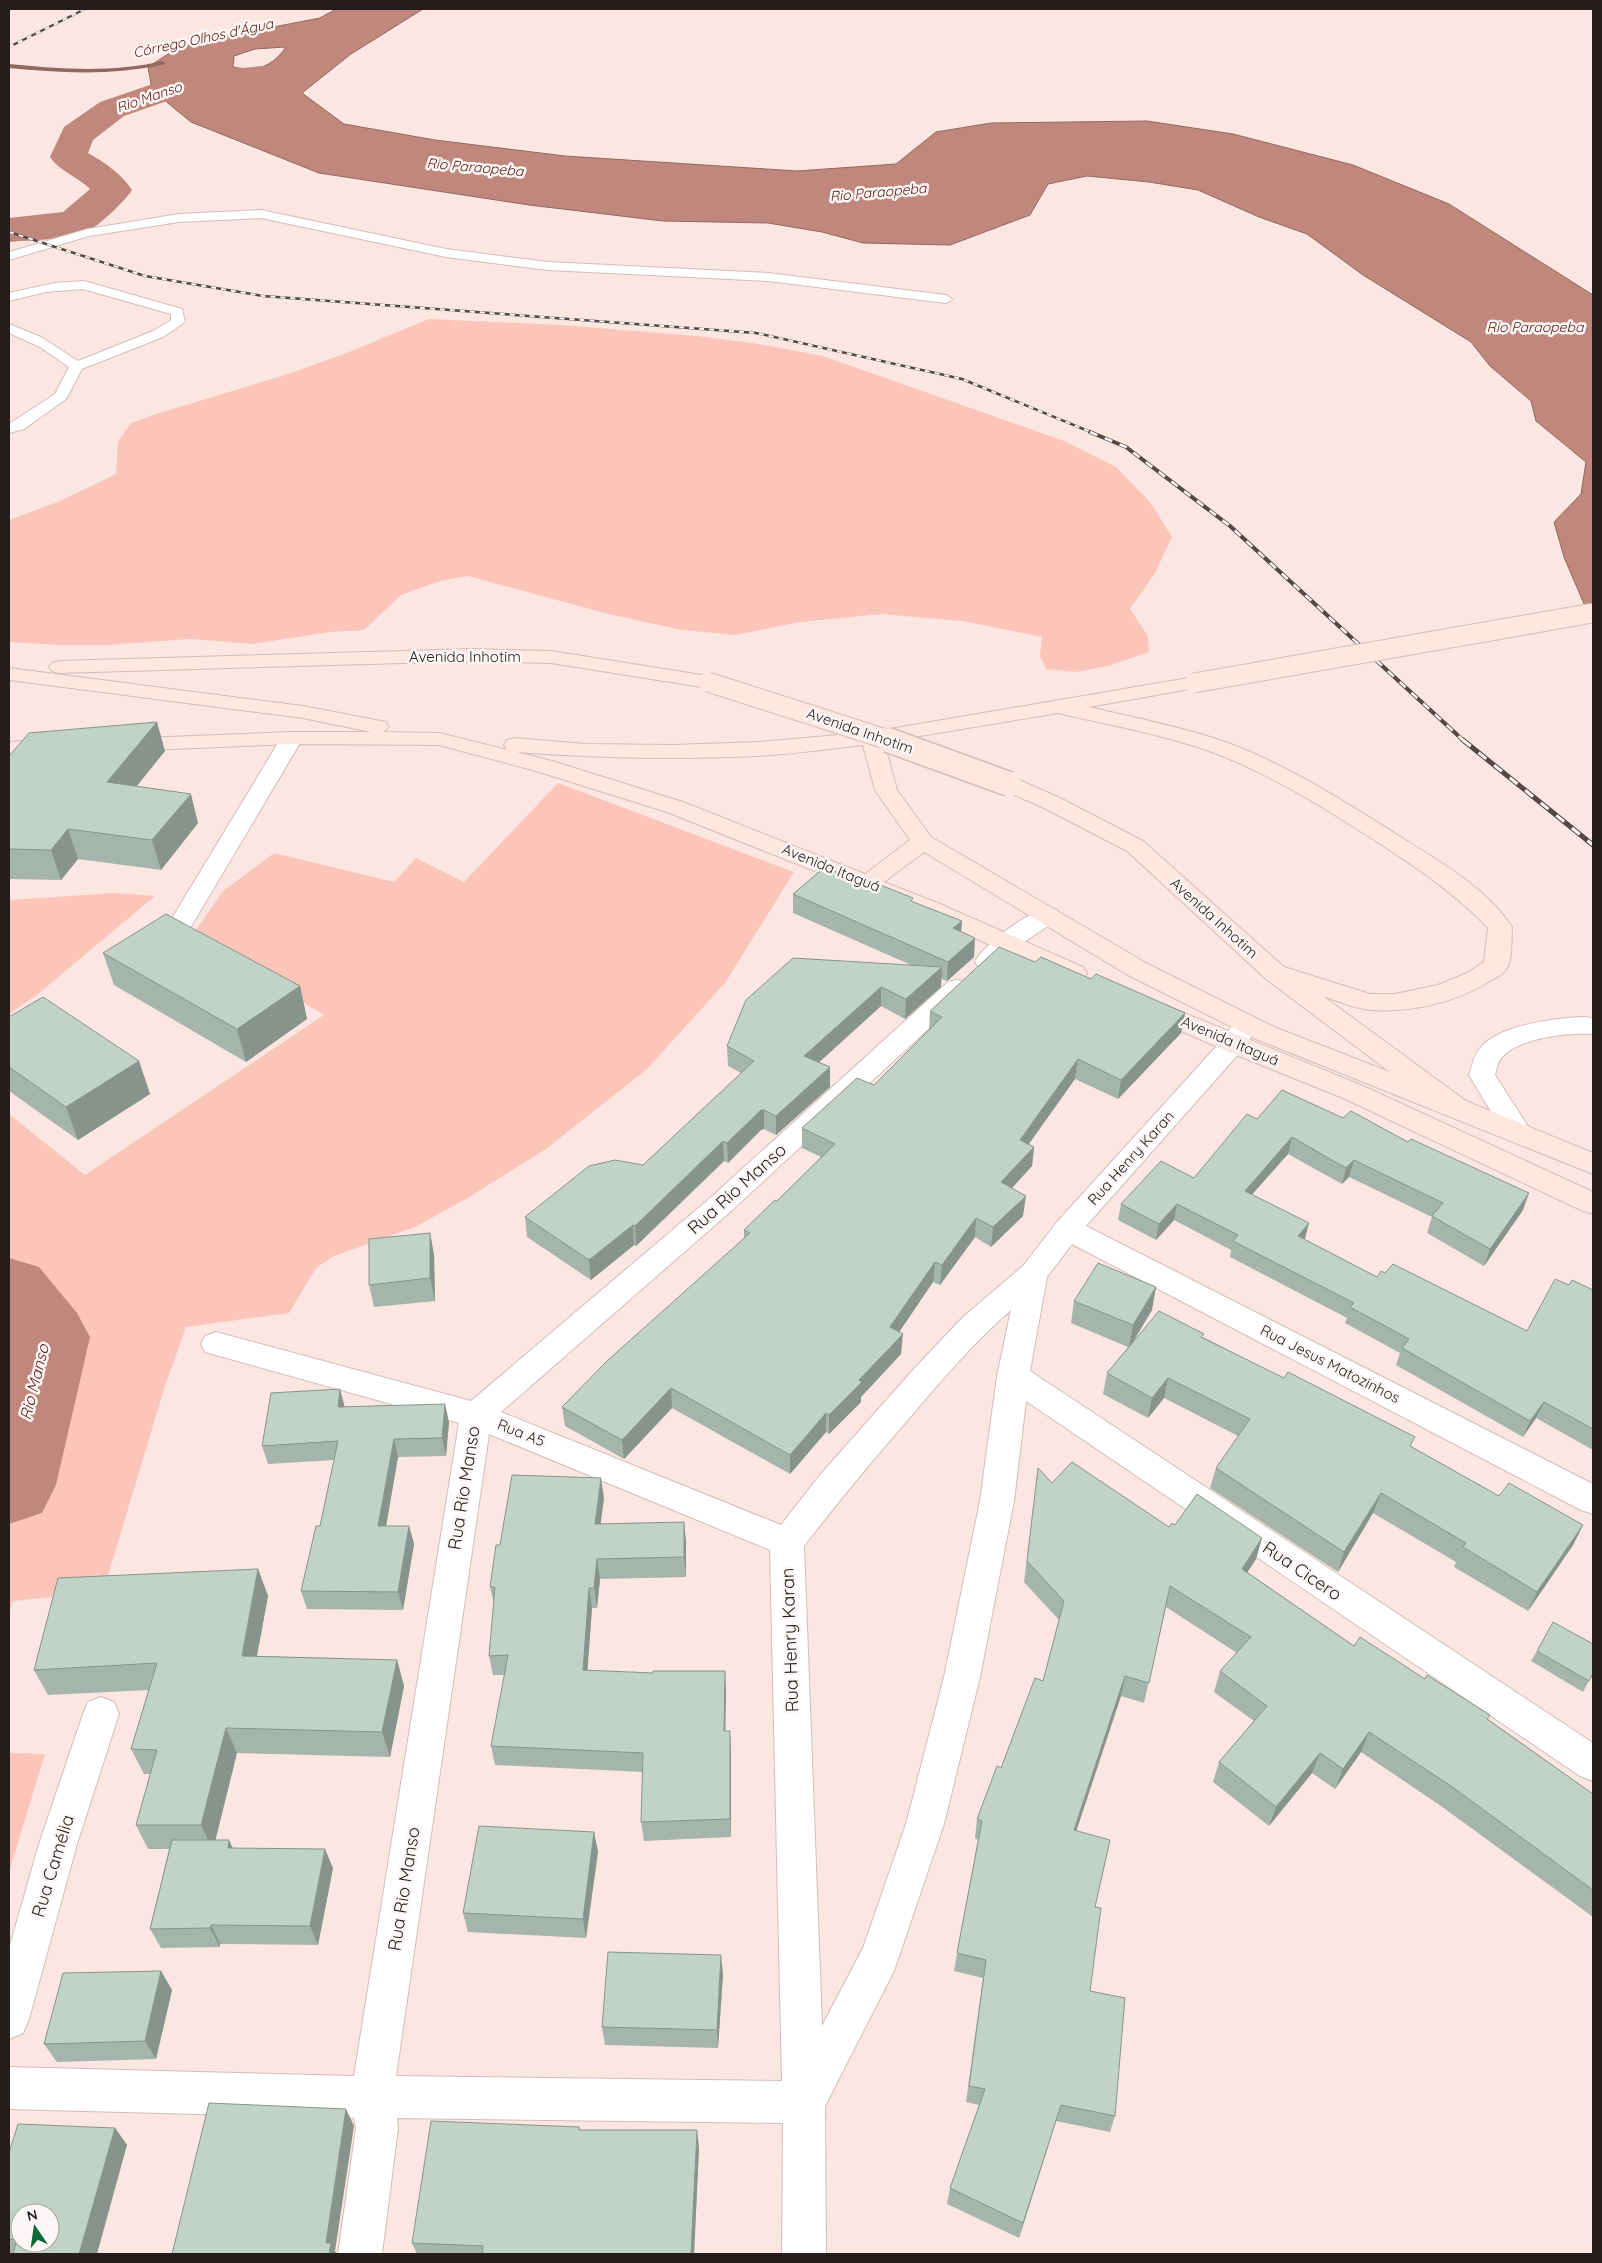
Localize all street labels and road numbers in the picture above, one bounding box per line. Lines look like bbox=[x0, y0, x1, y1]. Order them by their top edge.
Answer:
street label: Avenida Inhotim bbox=[409, 647, 521, 666]
street label: Avenida Inhotim bbox=[804, 703, 916, 758]
street label: Avenida Itaguá bbox=[779, 839, 883, 896]
street label: Avenida Inhotim bbox=[1166, 873, 1262, 962]
street label: Avenida Itaguá bbox=[1178, 1011, 1282, 1070]
street label: Rua Henry Karan bbox=[1083, 1107, 1178, 1209]
street label: Rua Rio Manso bbox=[682, 1138, 791, 1239]
street label: Rua Jesus Matozinhos bbox=[1257, 1320, 1403, 1407]
street label: Rua A5 bbox=[495, 1414, 548, 1451]
street label: Rua Rio Manso bbox=[442, 1424, 485, 1552]
street label: Rua Cicero bbox=[1258, 1536, 1346, 1605]
street label: Rua Henry Karan bbox=[775, 1567, 804, 1713]
street label: Rua Camélia bbox=[26, 1812, 79, 1920]
street label: Rua Rio Manso bbox=[382, 1825, 425, 1953]

